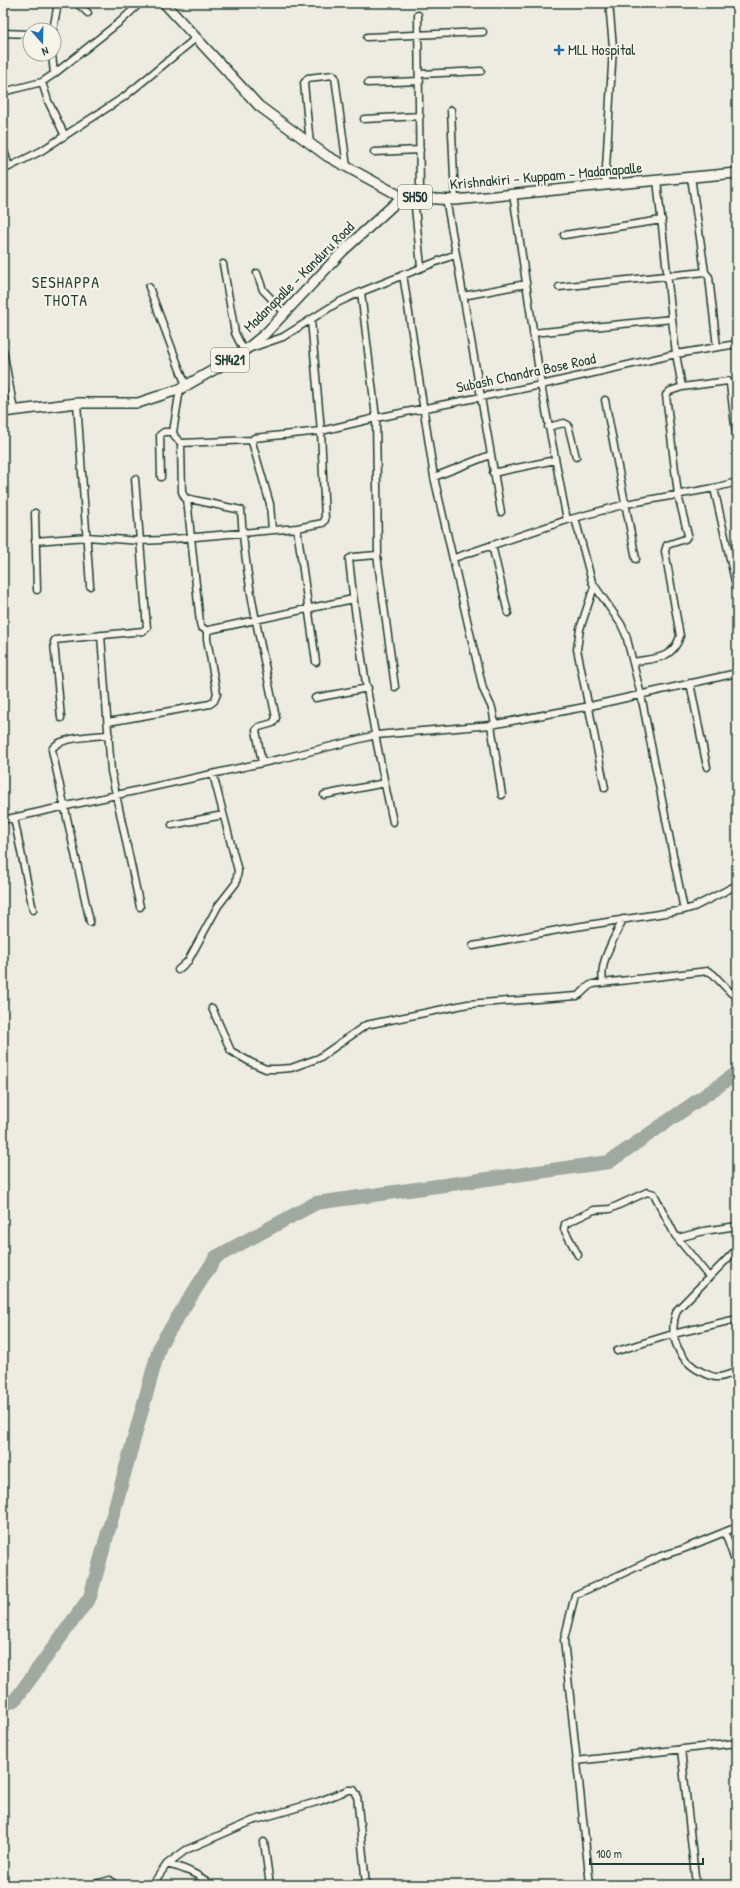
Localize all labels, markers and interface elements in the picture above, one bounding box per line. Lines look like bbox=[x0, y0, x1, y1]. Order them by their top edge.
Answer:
north arrow bbox=[22, 22, 62, 62]
place label: MLL Hospital bbox=[568, 39, 635, 60]
text: N bbox=[40, 44, 51, 59]
marker: MLL Hospital bbox=[553, 44, 565, 56]
street label: Krishnakiri - Kuppam - Madanapalle bbox=[449, 157, 643, 194]
road number: SH50 bbox=[398, 185, 432, 209]
street label: Madanapalle - Kanduru Road bbox=[239, 216, 359, 337]
district label: SESHAPPA THOTA bbox=[32, 271, 100, 311]
street label: Subash Chandra Bose Road bbox=[454, 347, 598, 398]
road number: SH421 bbox=[211, 348, 249, 372]
scale bar bbox=[590, 1840, 703, 1866]
text: 100 m bbox=[596, 1845, 622, 1862]

